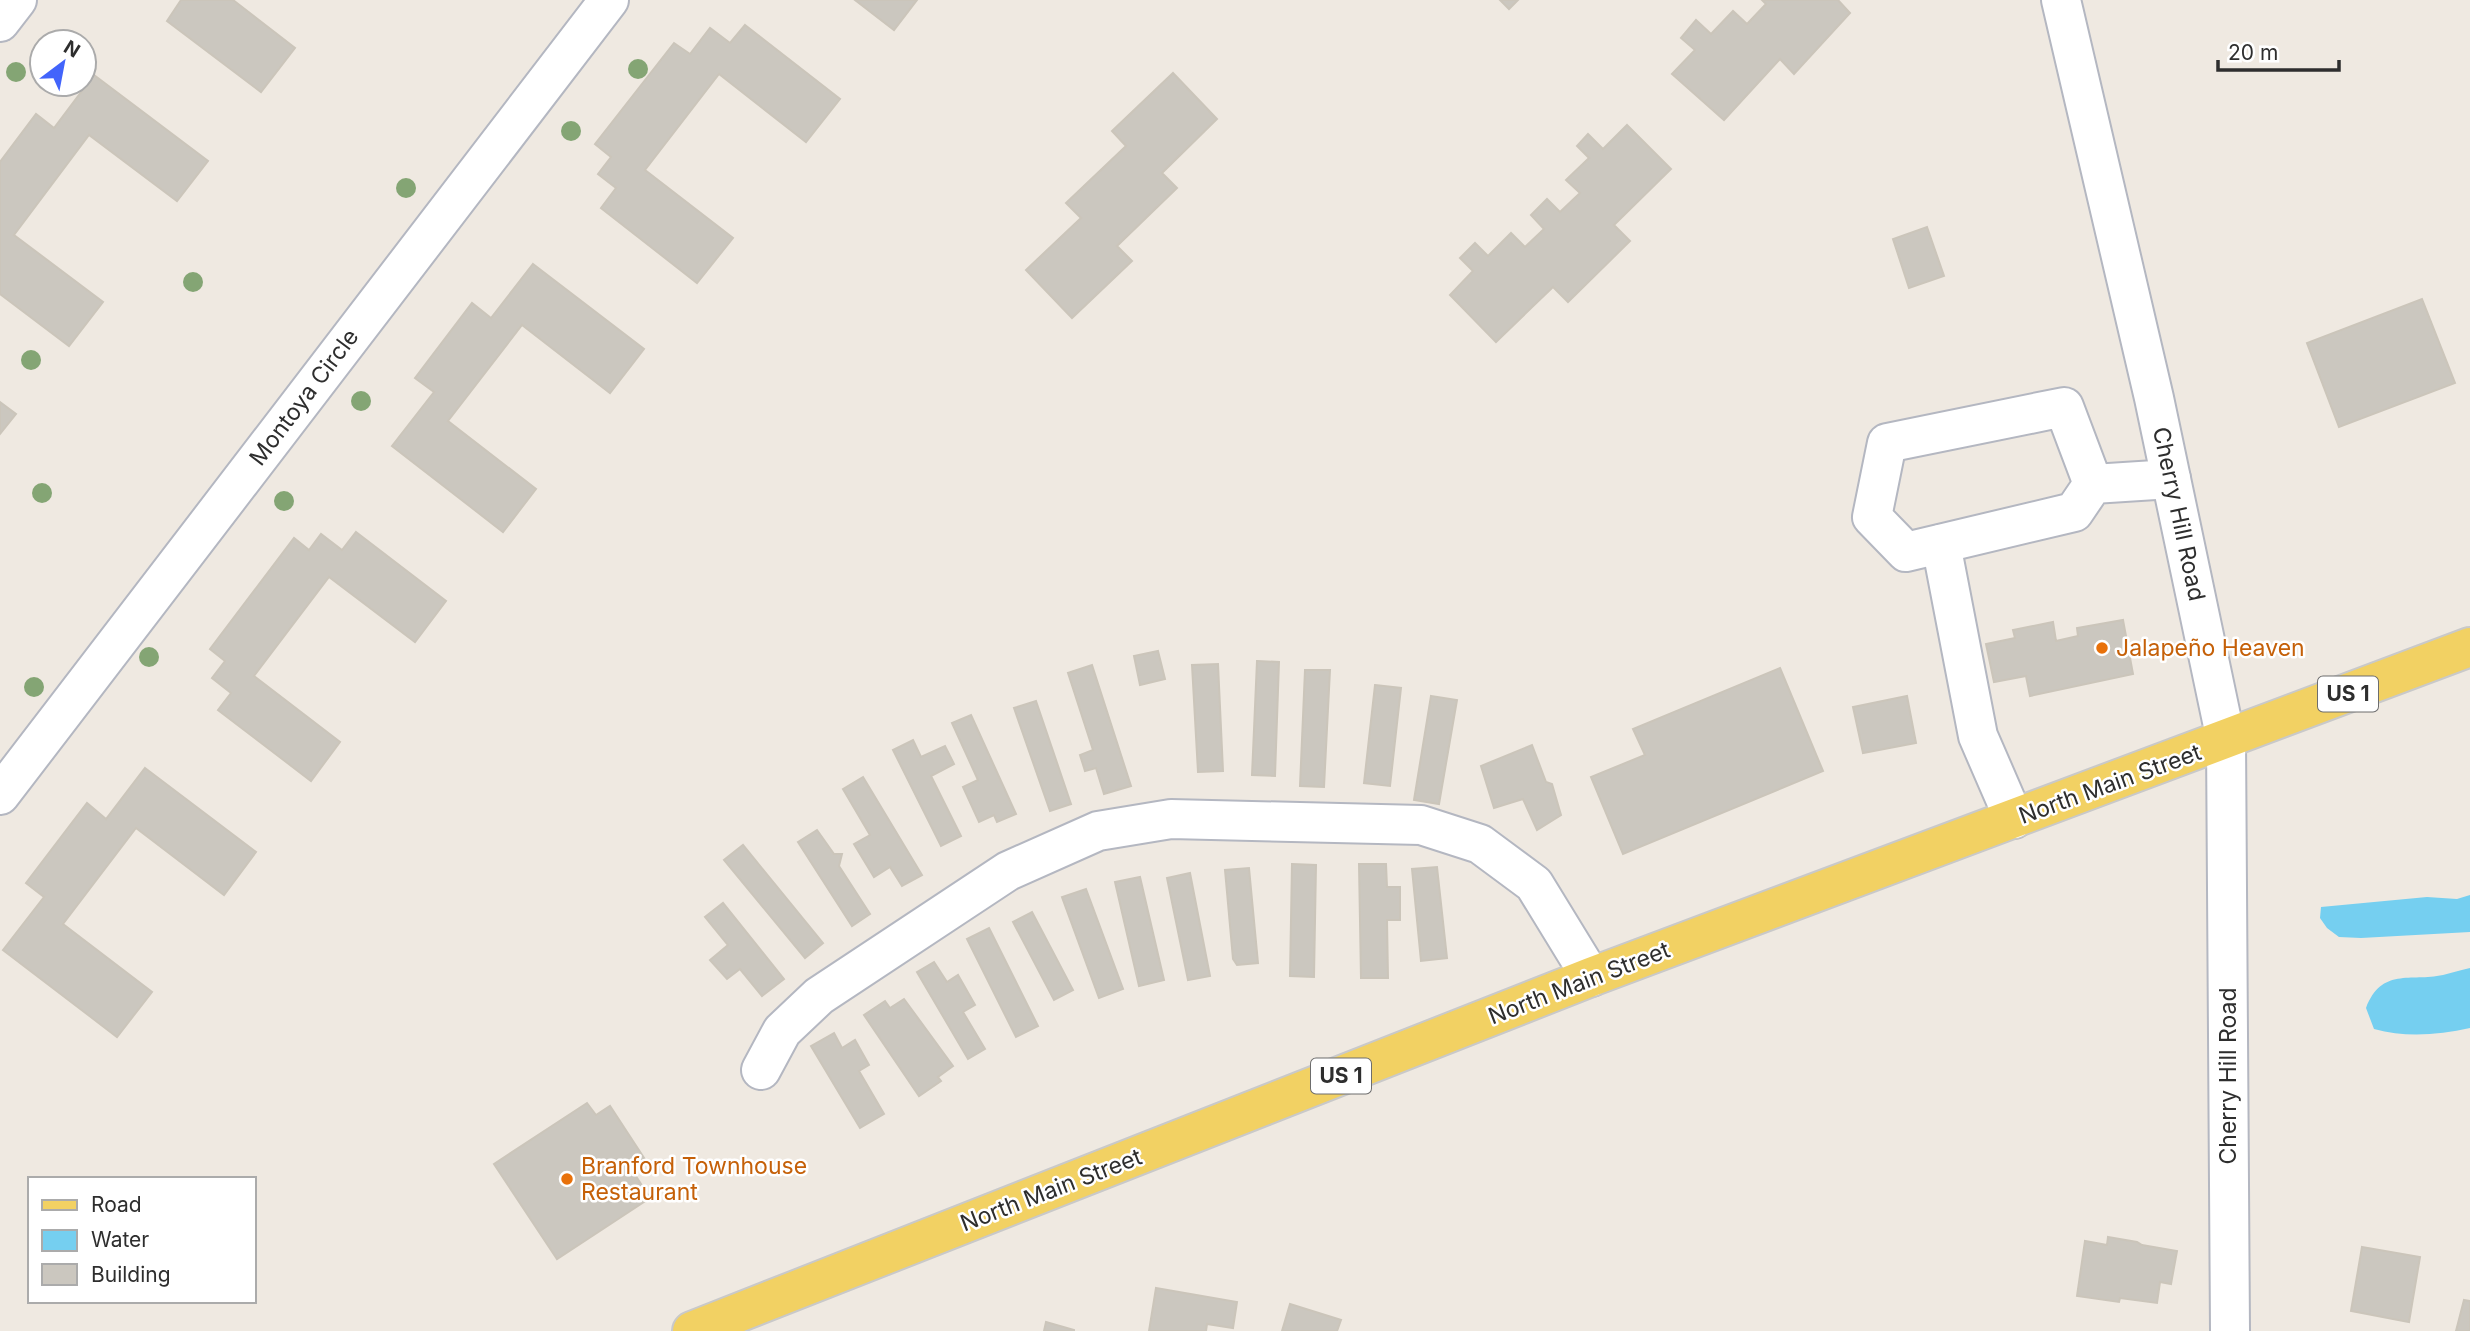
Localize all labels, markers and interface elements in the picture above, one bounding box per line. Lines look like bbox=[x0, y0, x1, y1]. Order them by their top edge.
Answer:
north arrow bbox=[28, 28, 98, 98]
scale bar bbox=[2218, 28, 2339, 72]
text: N bbox=[60, 35, 84, 63]
text: 20 m bbox=[2228, 40, 2278, 65]
street label: Montoya Circle bbox=[244, 323, 364, 471]
street label: Cherry Hill Road bbox=[2147, 425, 2211, 603]
place label: Jalapeño Heaven bbox=[2116, 634, 2305, 662]
marker: Jalapeño Heaven bbox=[2094, 640, 2110, 656]
road number: US 1 bbox=[2318, 676, 2378, 712]
street label: North Main Street bbox=[2015, 738, 2205, 830]
street label: North Main Street bbox=[1484, 935, 1674, 1030]
street label: Cherry Hill Road bbox=[2214, 988, 2242, 1165]
road number: US 1 bbox=[1311, 1058, 1371, 1094]
street label: North Main Street bbox=[956, 1142, 1146, 1237]
place label: Branford Townhouse Restaurant bbox=[581, 1152, 807, 1206]
marker: Branford Townhouse Restaurant bbox=[559, 1171, 575, 1187]
legend bbox=[28, 1177, 256, 1303]
text: Road bbox=[91, 1192, 142, 1217]
text: Water bbox=[91, 1227, 149, 1252]
text: Building bbox=[91, 1262, 171, 1287]

